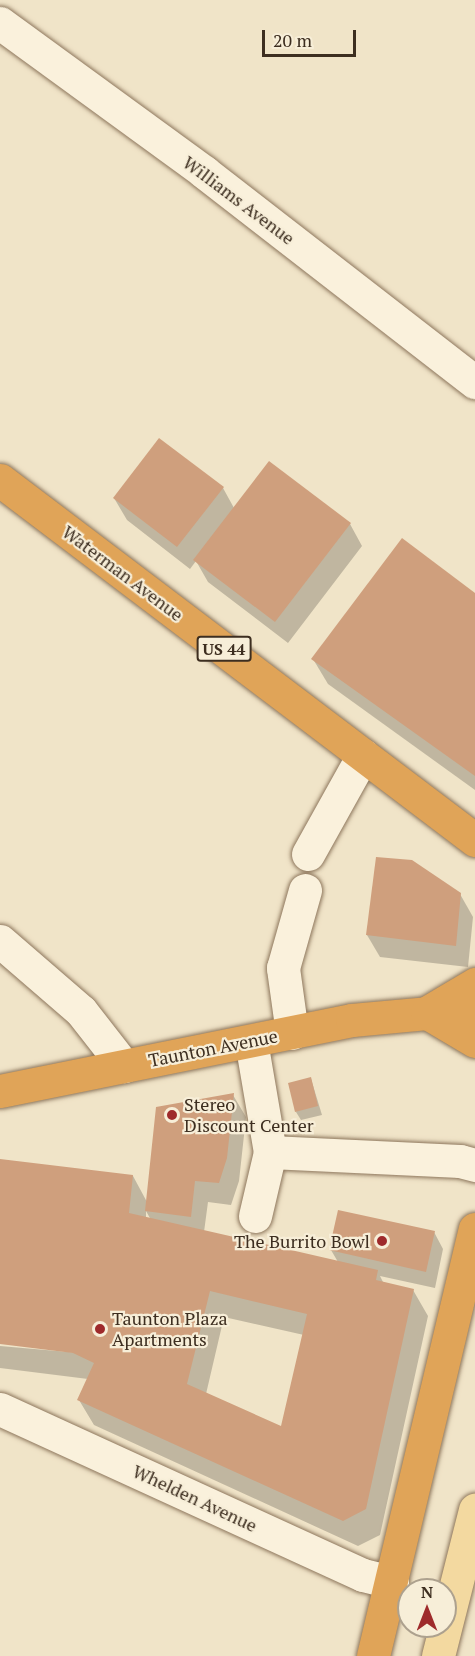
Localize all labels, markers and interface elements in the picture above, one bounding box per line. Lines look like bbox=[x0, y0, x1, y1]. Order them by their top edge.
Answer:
scale bar bbox=[265, 18, 360, 56]
text: 20 m bbox=[273, 28, 312, 52]
street label: Williams Avenue bbox=[179, 151, 299, 249]
street label: Waterman Avenue bbox=[58, 520, 188, 626]
road number: US 44 bbox=[196, 636, 252, 662]
street label: Taunton Avenue bbox=[146, 1025, 280, 1071]
place label: Stereo Discount Center bbox=[184, 1094, 314, 1136]
marker: Stereo Discount Center bbox=[165, 1108, 179, 1122]
place label: The Burrito Bowl bbox=[234, 1230, 370, 1252]
marker: The Burrito Bowl bbox=[375, 1234, 389, 1248]
place label: Taunton Plaza Apartments bbox=[112, 1308, 228, 1350]
marker: Taunton Plaza Apartments bbox=[93, 1322, 107, 1336]
street label: Whelden Avenue bbox=[129, 1460, 261, 1536]
north arrow bbox=[397, 1578, 457, 1638]
text: N bbox=[421, 1581, 433, 1603]

